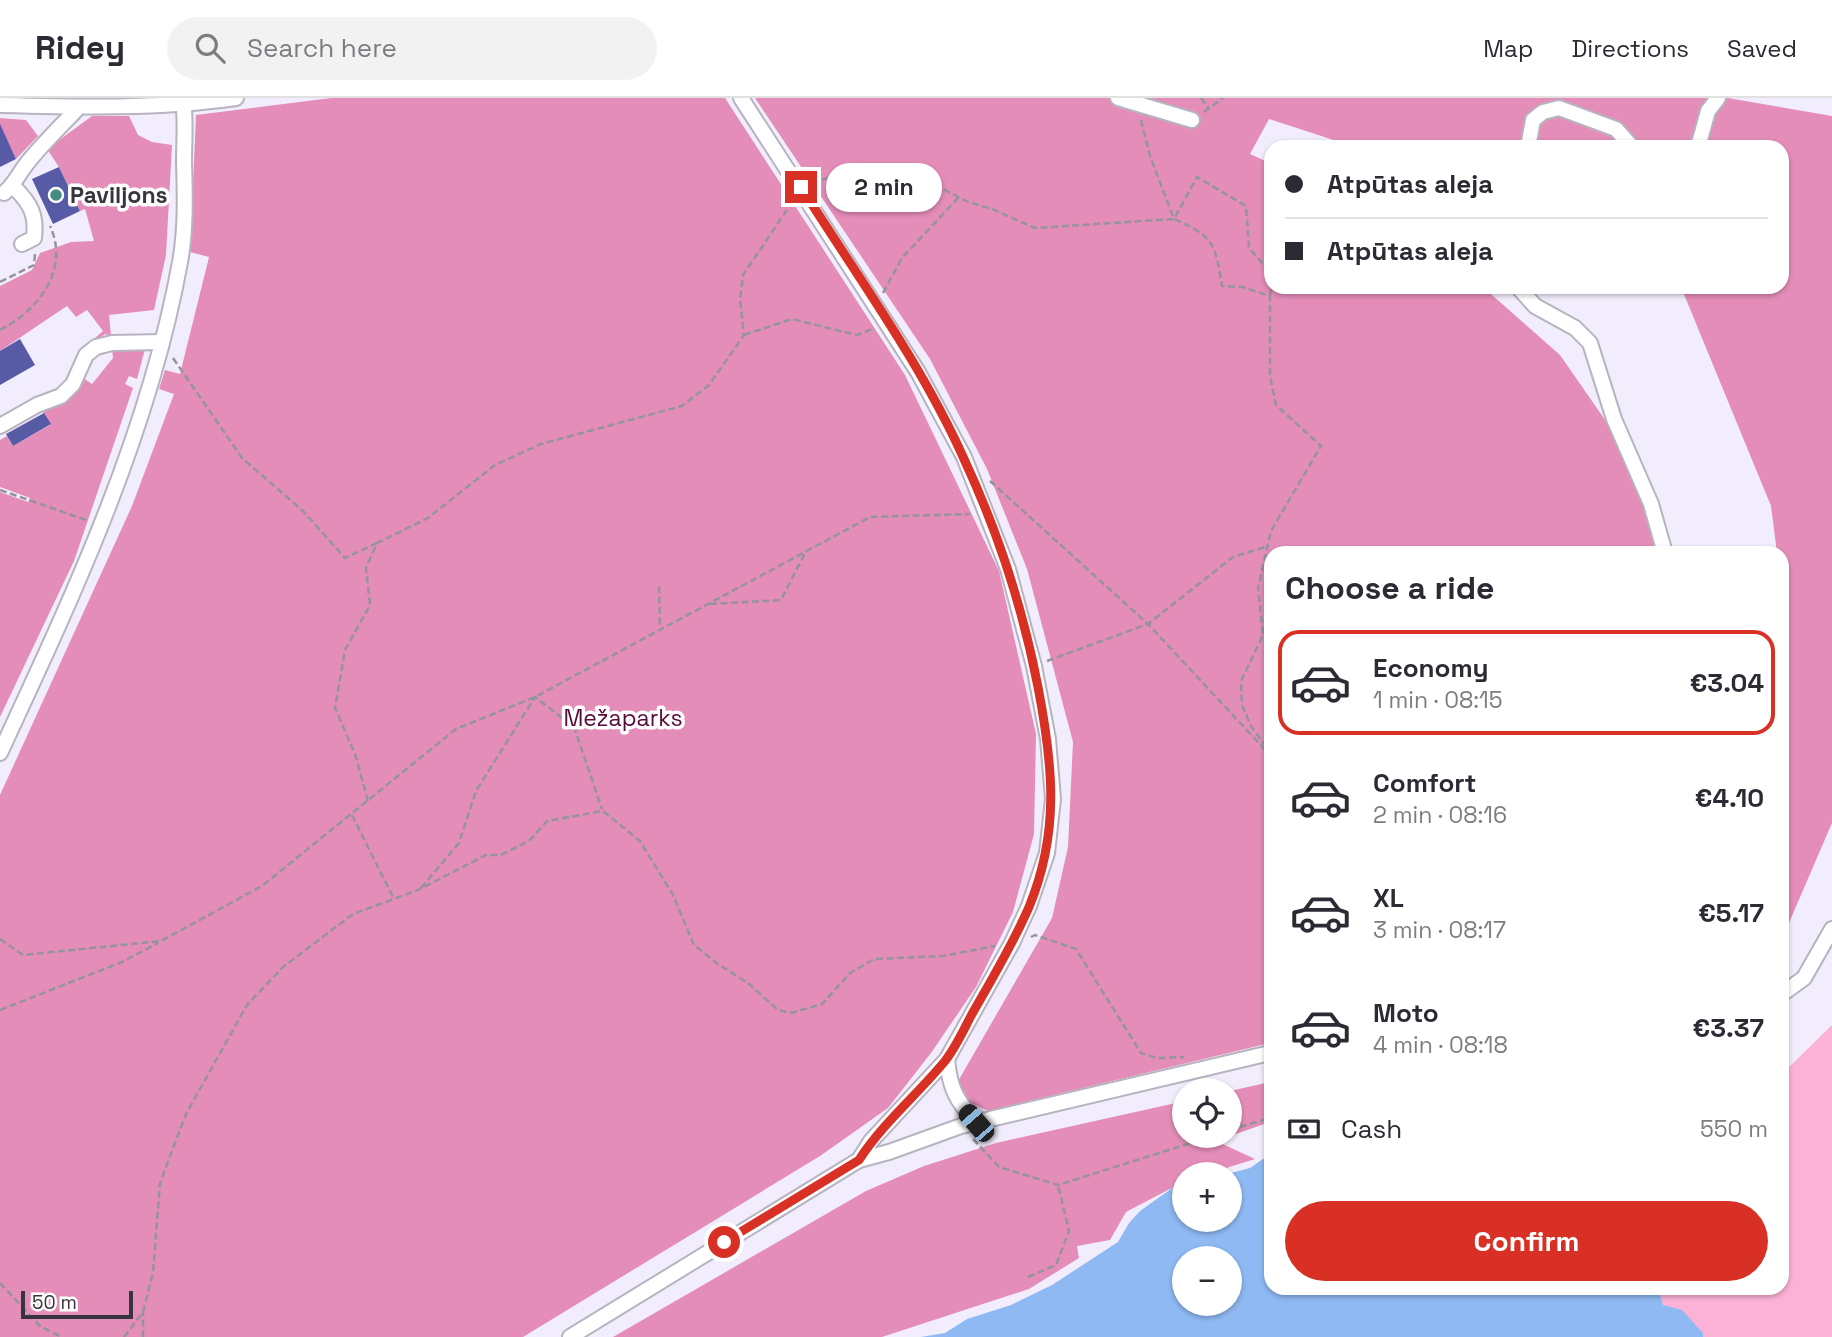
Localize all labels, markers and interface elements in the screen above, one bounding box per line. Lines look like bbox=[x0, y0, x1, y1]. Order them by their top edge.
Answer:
search box bbox=[167, 17, 657, 80]
text: Ridey bbox=[35, 27, 125, 69]
icon: search bbox=[191, 29, 229, 67]
text: Search here bbox=[247, 31, 397, 65]
text: Map bbox=[1483, 33, 1533, 64]
text: Directions bbox=[1571, 33, 1689, 64]
text: Saved bbox=[1727, 33, 1797, 64]
callout: 2 min bbox=[826, 162, 941, 212]
text: Atpūtas aleja bbox=[1327, 167, 1493, 201]
route end bbox=[785, 171, 817, 203]
text: 2 min bbox=[854, 172, 914, 202]
place label: Paviljons bbox=[70, 180, 168, 210]
marker: Paviljons bbox=[48, 187, 64, 203]
text: Atpūtas aleja bbox=[1327, 234, 1493, 268]
text: Choose a ride bbox=[1285, 568, 1495, 608]
icon: car bbox=[1289, 651, 1352, 714]
text: Economy bbox=[1373, 651, 1489, 685]
text: €3.04 bbox=[1690, 666, 1764, 700]
text: 1 min · 08:15 bbox=[1373, 685, 1502, 715]
park label: Mežaparks bbox=[563, 703, 683, 733]
icon: car bbox=[1289, 766, 1352, 829]
text: Comfort bbox=[1373, 766, 1476, 800]
text: €4.10 bbox=[1695, 781, 1764, 815]
text: 2 min · 08:16 bbox=[1373, 800, 1507, 830]
icon: car bbox=[1289, 881, 1352, 944]
text: XL bbox=[1373, 881, 1404, 915]
text: €5.17 bbox=[1698, 896, 1764, 930]
text: 3 min · 08:17 bbox=[1373, 915, 1506, 945]
icon: car bbox=[1289, 996, 1352, 1059]
text: Moto bbox=[1373, 996, 1439, 1030]
text: €3.37 bbox=[1693, 1011, 1764, 1045]
text: 4 min · 08:18 bbox=[1373, 1030, 1508, 1060]
map controls bbox=[1172, 1078, 1242, 1316]
button: locate bbox=[1172, 1078, 1242, 1148]
car bbox=[955, 1100, 998, 1146]
icon: cash bbox=[1285, 1110, 1323, 1148]
text: Cash bbox=[1341, 1112, 1402, 1146]
text: 550 m bbox=[1700, 1114, 1768, 1144]
button: + bbox=[1172, 1162, 1242, 1232]
button: Confirm bbox=[1285, 1201, 1768, 1281]
route start bbox=[708, 1226, 740, 1258]
button: − bbox=[1172, 1246, 1242, 1316]
scale bar bbox=[21, 1288, 133, 1320]
text: 50 m bbox=[32, 1290, 77, 1315]

